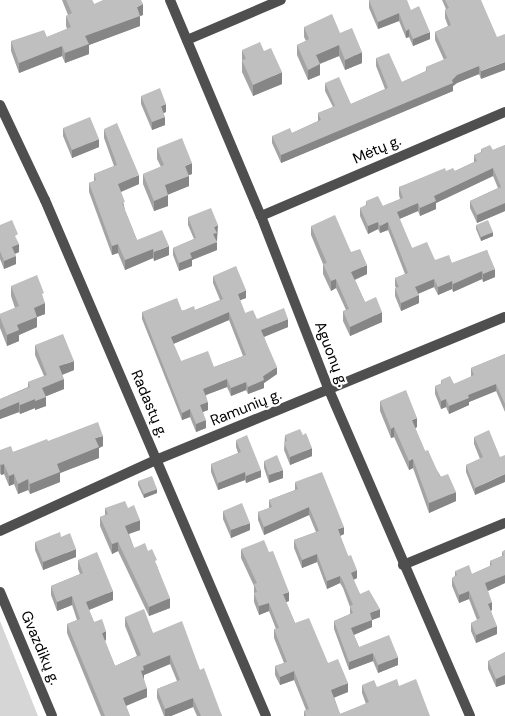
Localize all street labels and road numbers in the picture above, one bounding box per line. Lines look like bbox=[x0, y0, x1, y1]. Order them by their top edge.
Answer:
street label: Mėtų g. bbox=[350, 132, 404, 168]
street label: Aguonų g. bbox=[310, 319, 352, 389]
street label: Radastų g. bbox=[127, 368, 171, 440]
street label: Ramunių g. bbox=[208, 386, 284, 430]
street label: Gvazdikų g. bbox=[16, 608, 64, 688]

